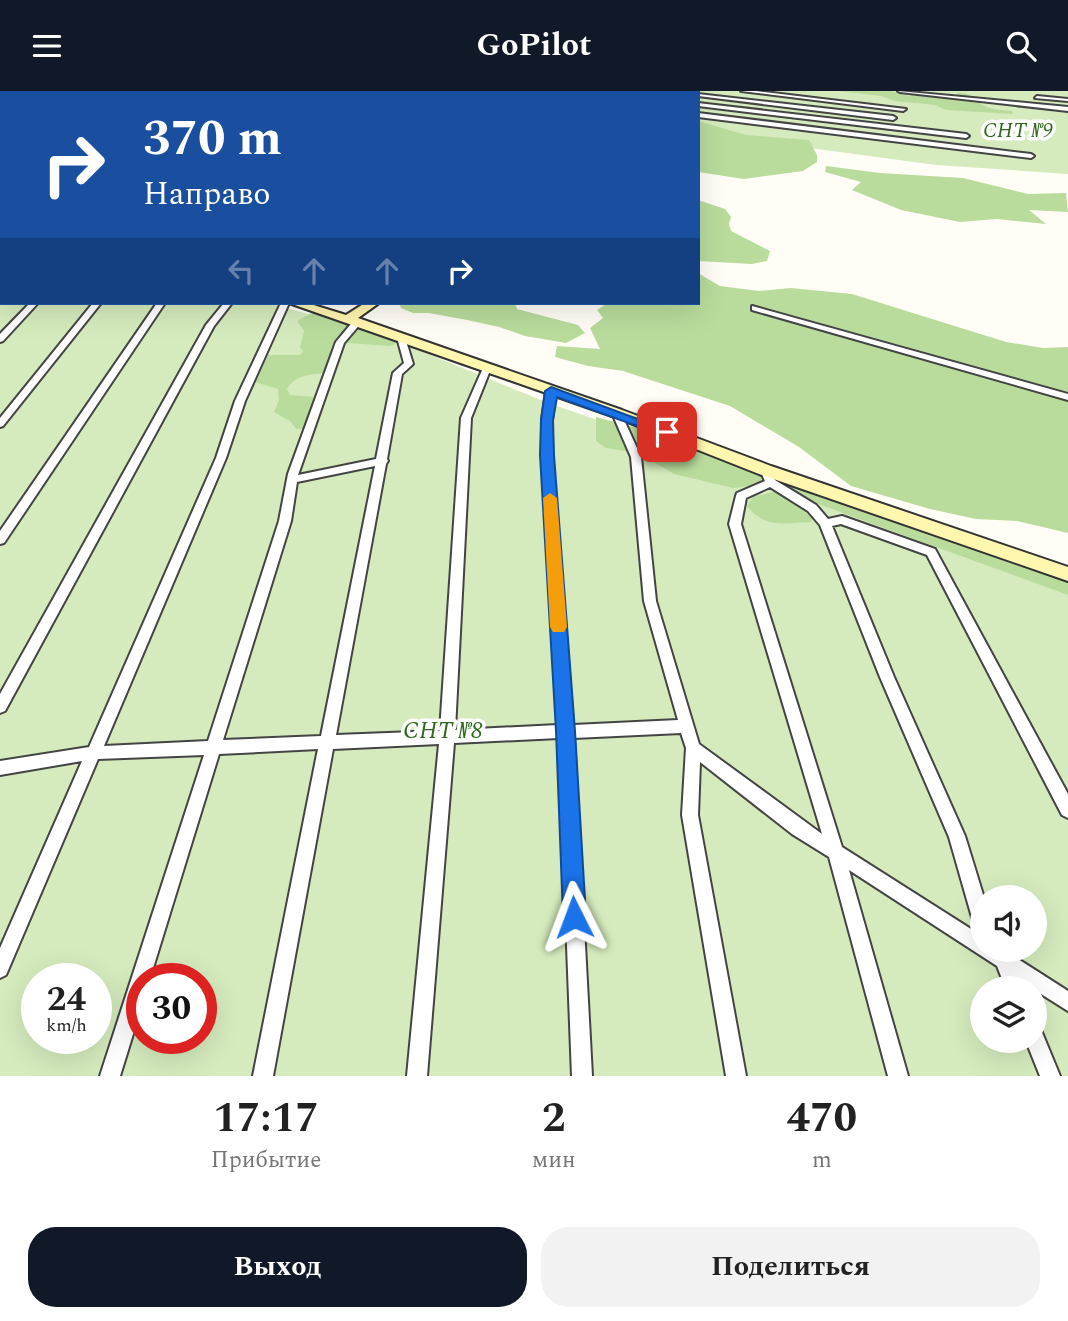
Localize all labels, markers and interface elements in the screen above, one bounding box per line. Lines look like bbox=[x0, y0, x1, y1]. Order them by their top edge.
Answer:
text: GoPilot bbox=[477, 21, 591, 70]
icon: menu bbox=[28, 27, 66, 65]
icon: search bbox=[1002, 27, 1040, 65]
text: 370 m bbox=[143, 102, 282, 177]
park label: СНТ №9 bbox=[983, 115, 1053, 147]
icon: right bbox=[28, 119, 119, 210]
text: Направо bbox=[143, 170, 270, 219]
icon: left bbox=[222, 252, 260, 290]
icon: ahead bbox=[295, 252, 333, 290]
icon: ahead bbox=[368, 252, 406, 290]
icon: right bbox=[441, 252, 479, 290]
pin bbox=[637, 402, 697, 462]
icon: arrive bbox=[648, 413, 686, 451]
park label: СНТ №8 bbox=[403, 713, 483, 749]
position arrow bbox=[537, 880, 611, 954]
map controls bbox=[970, 885, 1047, 1053]
button: sound bbox=[970, 885, 1047, 962]
speed limit sign: 30 bbox=[126, 963, 217, 1054]
text: 24 bbox=[47, 973, 86, 1026]
button: layers bbox=[970, 976, 1047, 1053]
text: km/h bbox=[46, 1012, 87, 1039]
text: 17:17 bbox=[213, 1087, 319, 1150]
text: 2 bbox=[542, 1087, 566, 1150]
text: 470 bbox=[787, 1087, 857, 1150]
text: Прибытие bbox=[211, 1143, 321, 1178]
text: мин bbox=[532, 1143, 576, 1178]
text: m bbox=[812, 1143, 832, 1178]
button: Выход bbox=[28, 1227, 527, 1307]
button: Поделиться bbox=[541, 1227, 1040, 1307]

